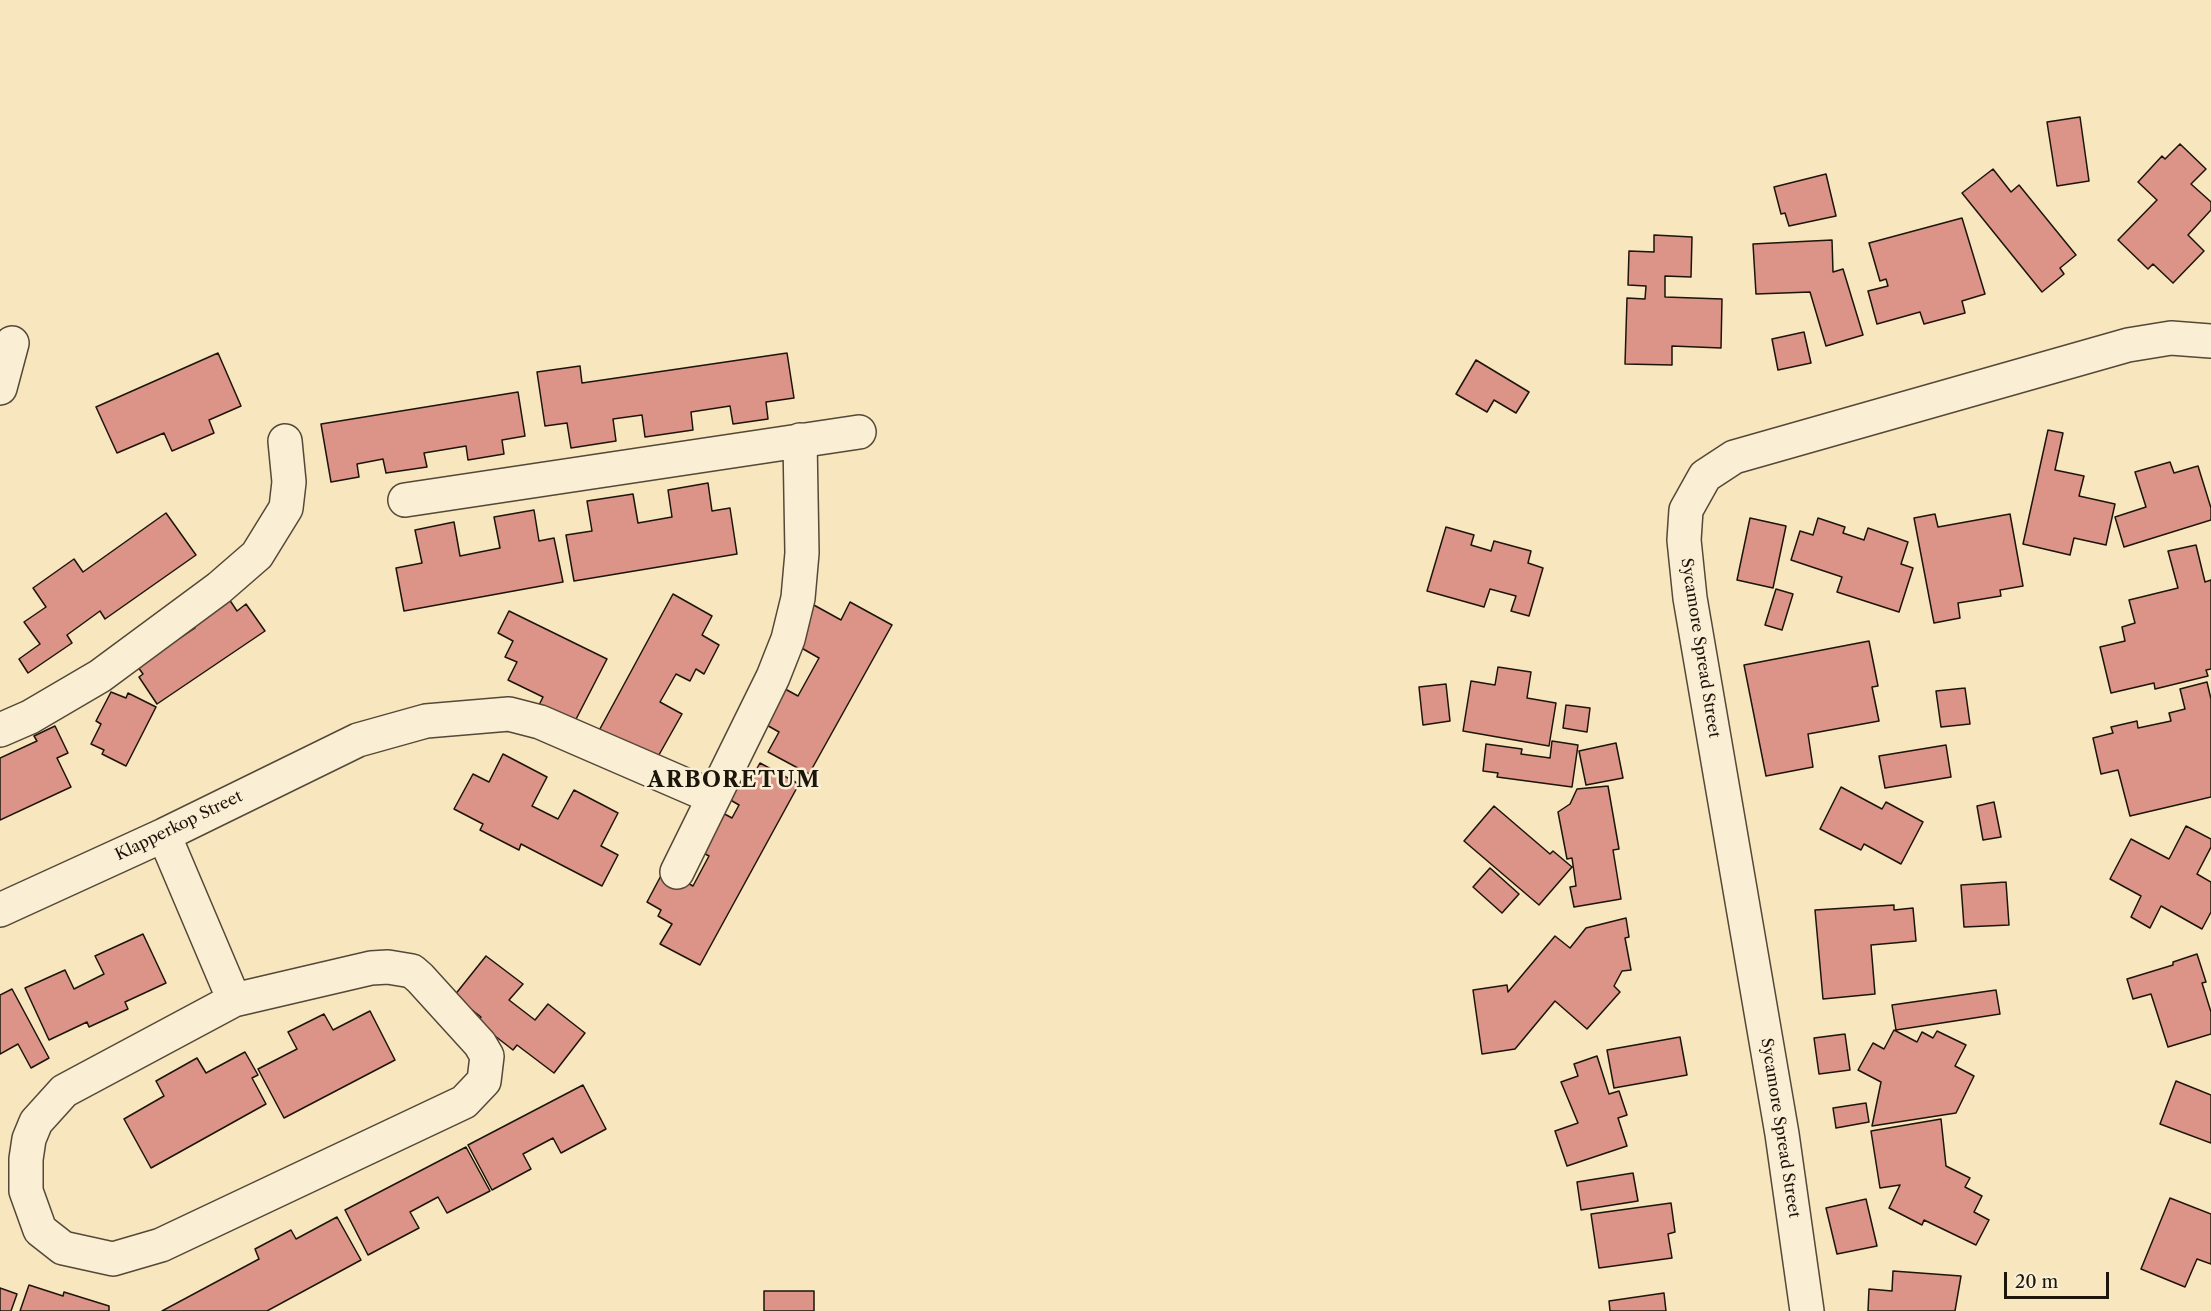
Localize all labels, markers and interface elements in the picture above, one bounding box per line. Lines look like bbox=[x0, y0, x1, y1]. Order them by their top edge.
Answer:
street label: Sycamore Spread Street bbox=[1676, 557, 1724, 739]
district label: ARBORETUM bbox=[647, 768, 821, 794]
street label: Klapperkop Street bbox=[112, 787, 246, 865]
street label: Sycamore Spread Street bbox=[1756, 1037, 1804, 1219]
scale bar bbox=[2007, 1260, 2112, 1298]
text: 20 m bbox=[2015, 1271, 2058, 1293]

